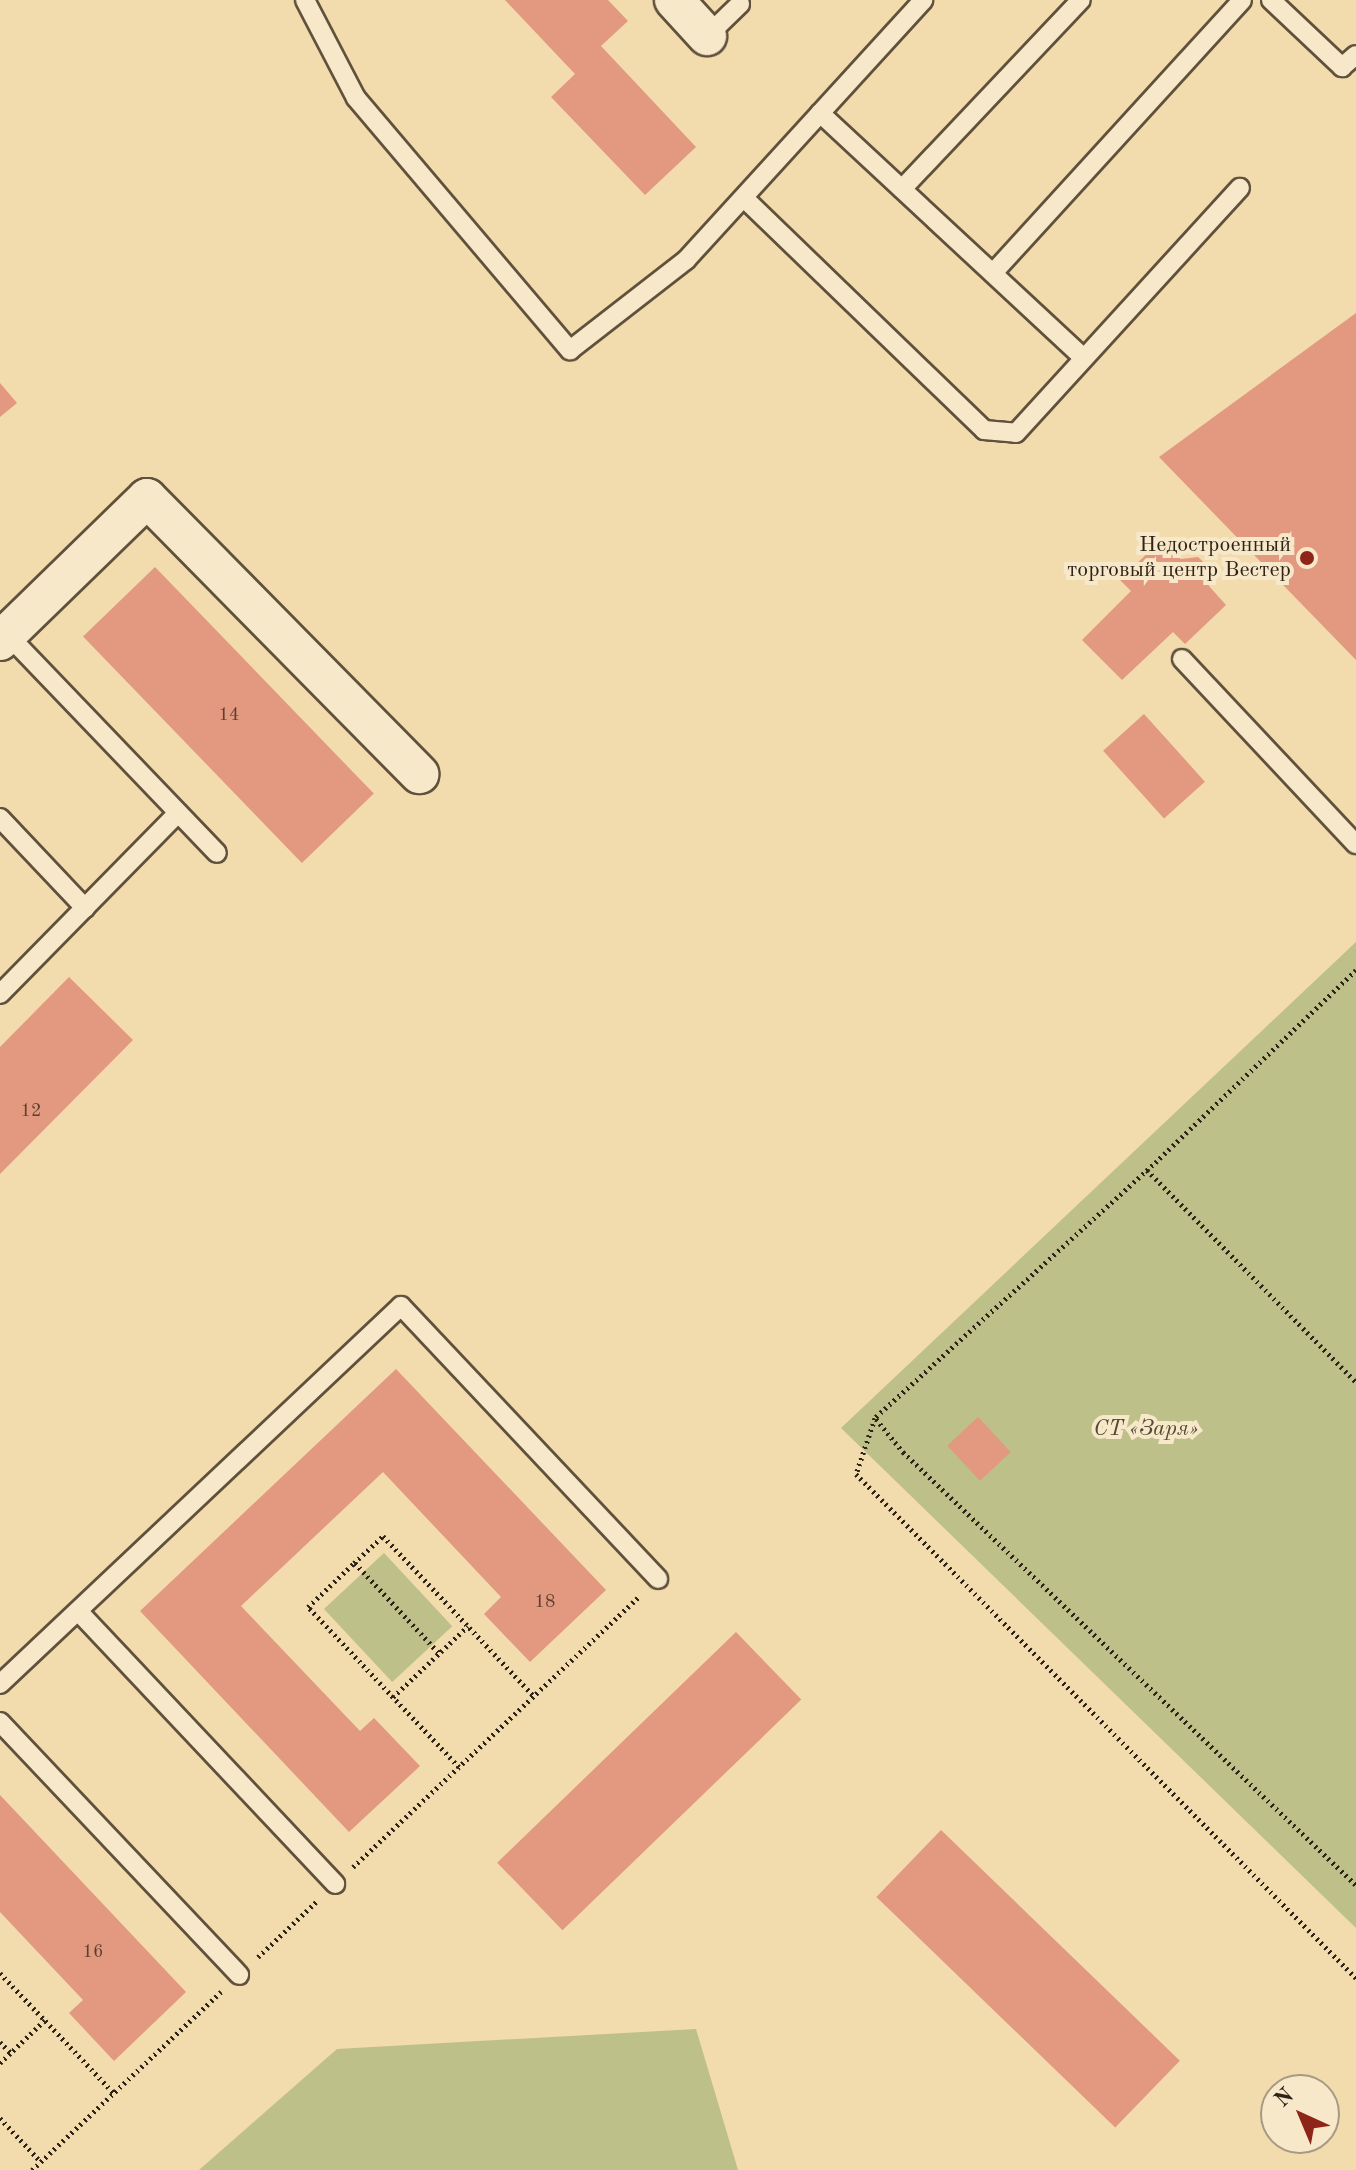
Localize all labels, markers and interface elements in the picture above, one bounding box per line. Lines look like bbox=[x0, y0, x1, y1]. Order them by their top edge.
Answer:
place label: Недостроенный торговый центр Вестер bbox=[1067, 532, 1291, 584]
marker: Недостроенный торговый центр Вестер bbox=[1298, 549, 1316, 567]
house number: 14 bbox=[219, 704, 239, 726]
house number: 12 bbox=[21, 1100, 41, 1122]
park label: СТ «Заря» bbox=[1093, 1417, 1199, 1443]
house number: 18 bbox=[535, 1591, 555, 1613]
house number: 16 bbox=[83, 1941, 103, 1963]
north arrow bbox=[1260, 2074, 1340, 2154]
text: N bbox=[1271, 2084, 1298, 2112]

